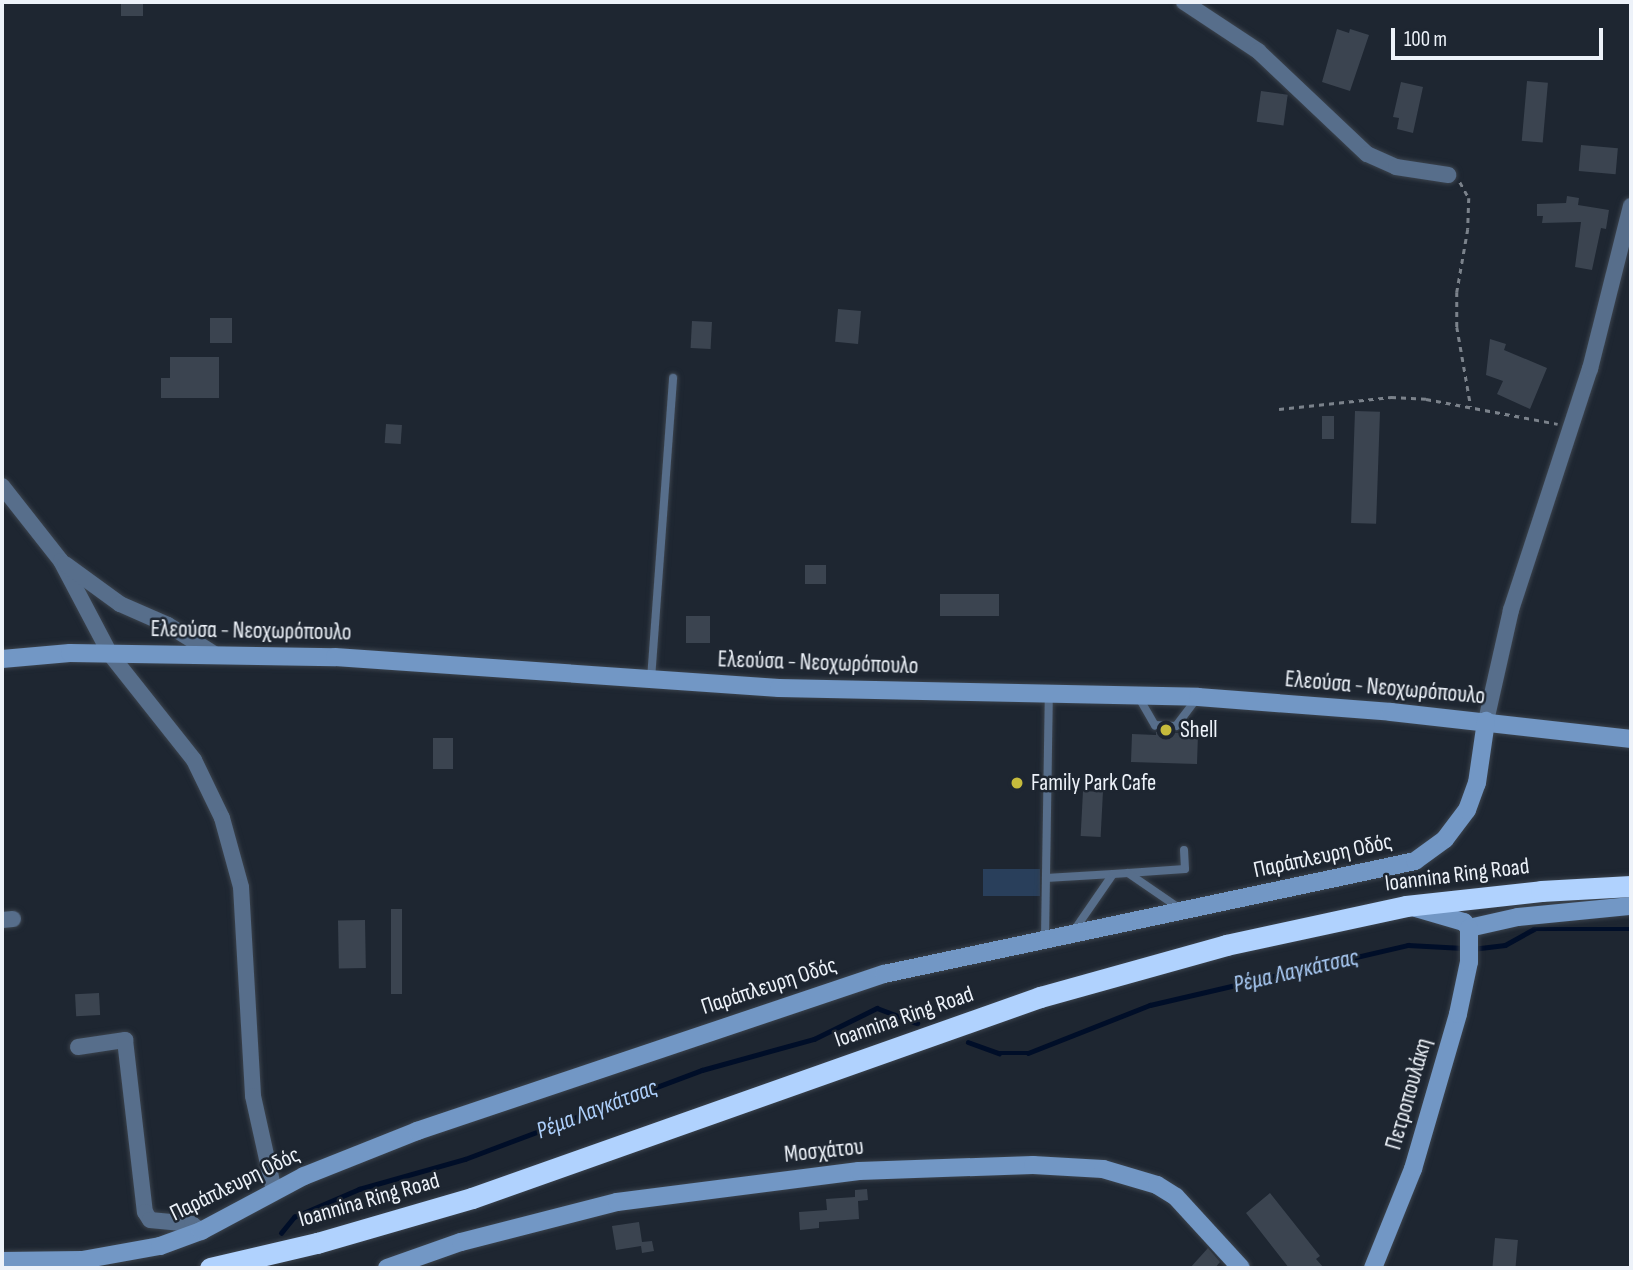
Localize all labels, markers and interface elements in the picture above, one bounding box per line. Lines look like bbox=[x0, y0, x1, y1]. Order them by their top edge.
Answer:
scale bar bbox=[1395, 14, 1607, 58]
text: 100 m bbox=[1404, 27, 1447, 52]
street label: Ελεούσα - Νεοχωρόπουλο bbox=[150, 615, 352, 647]
street label: Ελεούσα - Νεοχωρόπουλο bbox=[717, 646, 919, 680]
street label: Ελεούσα - Νεοχωρόπουλο bbox=[1284, 666, 1486, 710]
place label: Shell bbox=[1180, 716, 1217, 744]
marker: Shell bbox=[1158, 722, 1174, 738]
place label: Family Park Cafe bbox=[1031, 769, 1156, 797]
marker: Family Park Cafe bbox=[1009, 775, 1025, 791]
street label: Παράπλευρη Οδός bbox=[1251, 828, 1395, 884]
street label: Ioannina Ring Road bbox=[1383, 852, 1531, 898]
water label: Ρέμα Λαγκάτσας bbox=[1230, 943, 1362, 999]
street label: Παράπλευρη Οδός bbox=[698, 951, 840, 1021]
street label: Ioannina Ring Road bbox=[831, 980, 977, 1054]
street label: Πετροπουλάκη bbox=[1380, 1035, 1438, 1153]
water label: Ρέμα Λαγκάτσας bbox=[532, 1073, 662, 1145]
street label: Μοσχάτου bbox=[783, 1133, 865, 1169]
street label: Παράπλευρη Οδός bbox=[166, 1141, 304, 1227]
street label: Ioannina Ring Road bbox=[295, 1167, 443, 1233]

